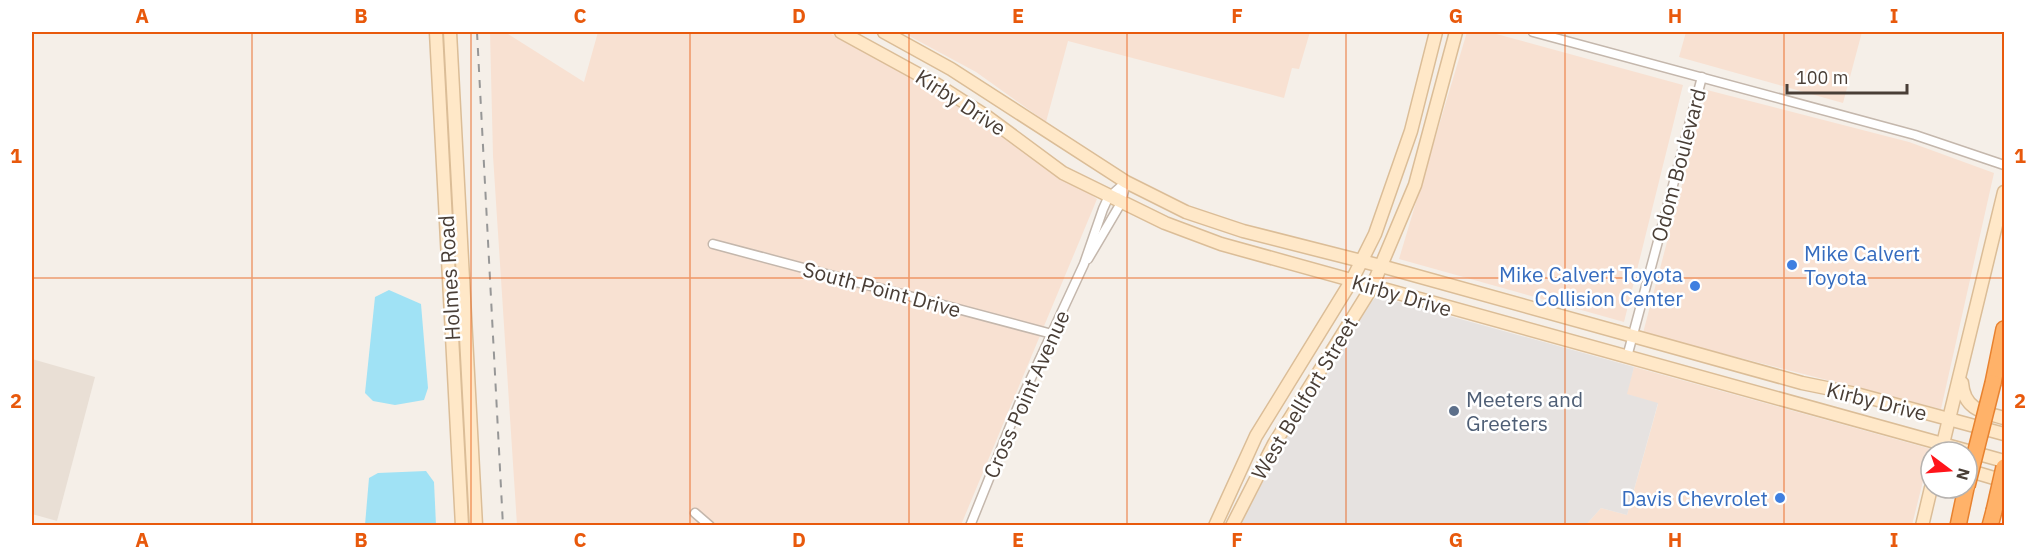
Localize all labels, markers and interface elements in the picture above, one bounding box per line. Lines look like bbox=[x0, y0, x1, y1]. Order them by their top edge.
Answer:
text: A bbox=[135, 2, 149, 29]
text: B bbox=[354, 2, 368, 29]
text: C bbox=[573, 2, 587, 29]
text: D bbox=[792, 2, 806, 29]
text: E bbox=[1012, 2, 1024, 29]
text: F bbox=[1231, 2, 1243, 29]
text: G bbox=[1449, 2, 1463, 29]
text: H bbox=[1668, 2, 1682, 29]
text: I bbox=[1890, 2, 1898, 29]
scale bar bbox=[1787, 57, 1907, 95]
street label: Kirby Drive bbox=[910, 62, 1012, 142]
text: 100 m bbox=[1796, 66, 1848, 89]
street label: Odom Boulevard bbox=[1644, 85, 1712, 245]
text: 1 bbox=[10, 142, 22, 169]
text: 1 bbox=[2014, 142, 2026, 169]
street label: Holmes Road bbox=[432, 215, 466, 341]
place label: Mike Calvert Toyota bbox=[1804, 239, 1920, 291]
street label: South Point Drive bbox=[800, 254, 964, 324]
marker: Mike Calvert Toyota bbox=[1785, 258, 1799, 272]
place label: Mike Calvert Toyota Collision Center bbox=[1499, 260, 1683, 312]
street label: Kirby Drive bbox=[1349, 267, 1455, 323]
marker: Mike Calvert Toyota Collision Center bbox=[1688, 279, 1702, 293]
street label: Cross Point Avenue bbox=[976, 305, 1076, 483]
street label: West Bellfort Street bbox=[1244, 311, 1364, 485]
street label: Kirby Drive bbox=[1824, 375, 1930, 427]
place label: Meeters and Greeters bbox=[1466, 385, 1583, 437]
text: 2 bbox=[10, 387, 22, 414]
text: 2 bbox=[2014, 387, 2026, 414]
marker: Meeters and Greeters bbox=[1447, 404, 1461, 418]
north arrow bbox=[1919, 440, 1979, 500]
text: N bbox=[1952, 466, 1975, 482]
place label: Davis Chevrolet bbox=[1621, 484, 1768, 512]
marker: Davis Chevrolet bbox=[1773, 491, 1787, 505]
text: A bbox=[135, 526, 149, 553]
text: B bbox=[354, 526, 368, 553]
text: C bbox=[573, 526, 587, 553]
text: D bbox=[792, 526, 806, 553]
text: E bbox=[1012, 526, 1024, 553]
text: F bbox=[1231, 526, 1243, 553]
text: G bbox=[1449, 526, 1463, 553]
text: H bbox=[1668, 526, 1682, 553]
text: I bbox=[1890, 526, 1898, 553]

